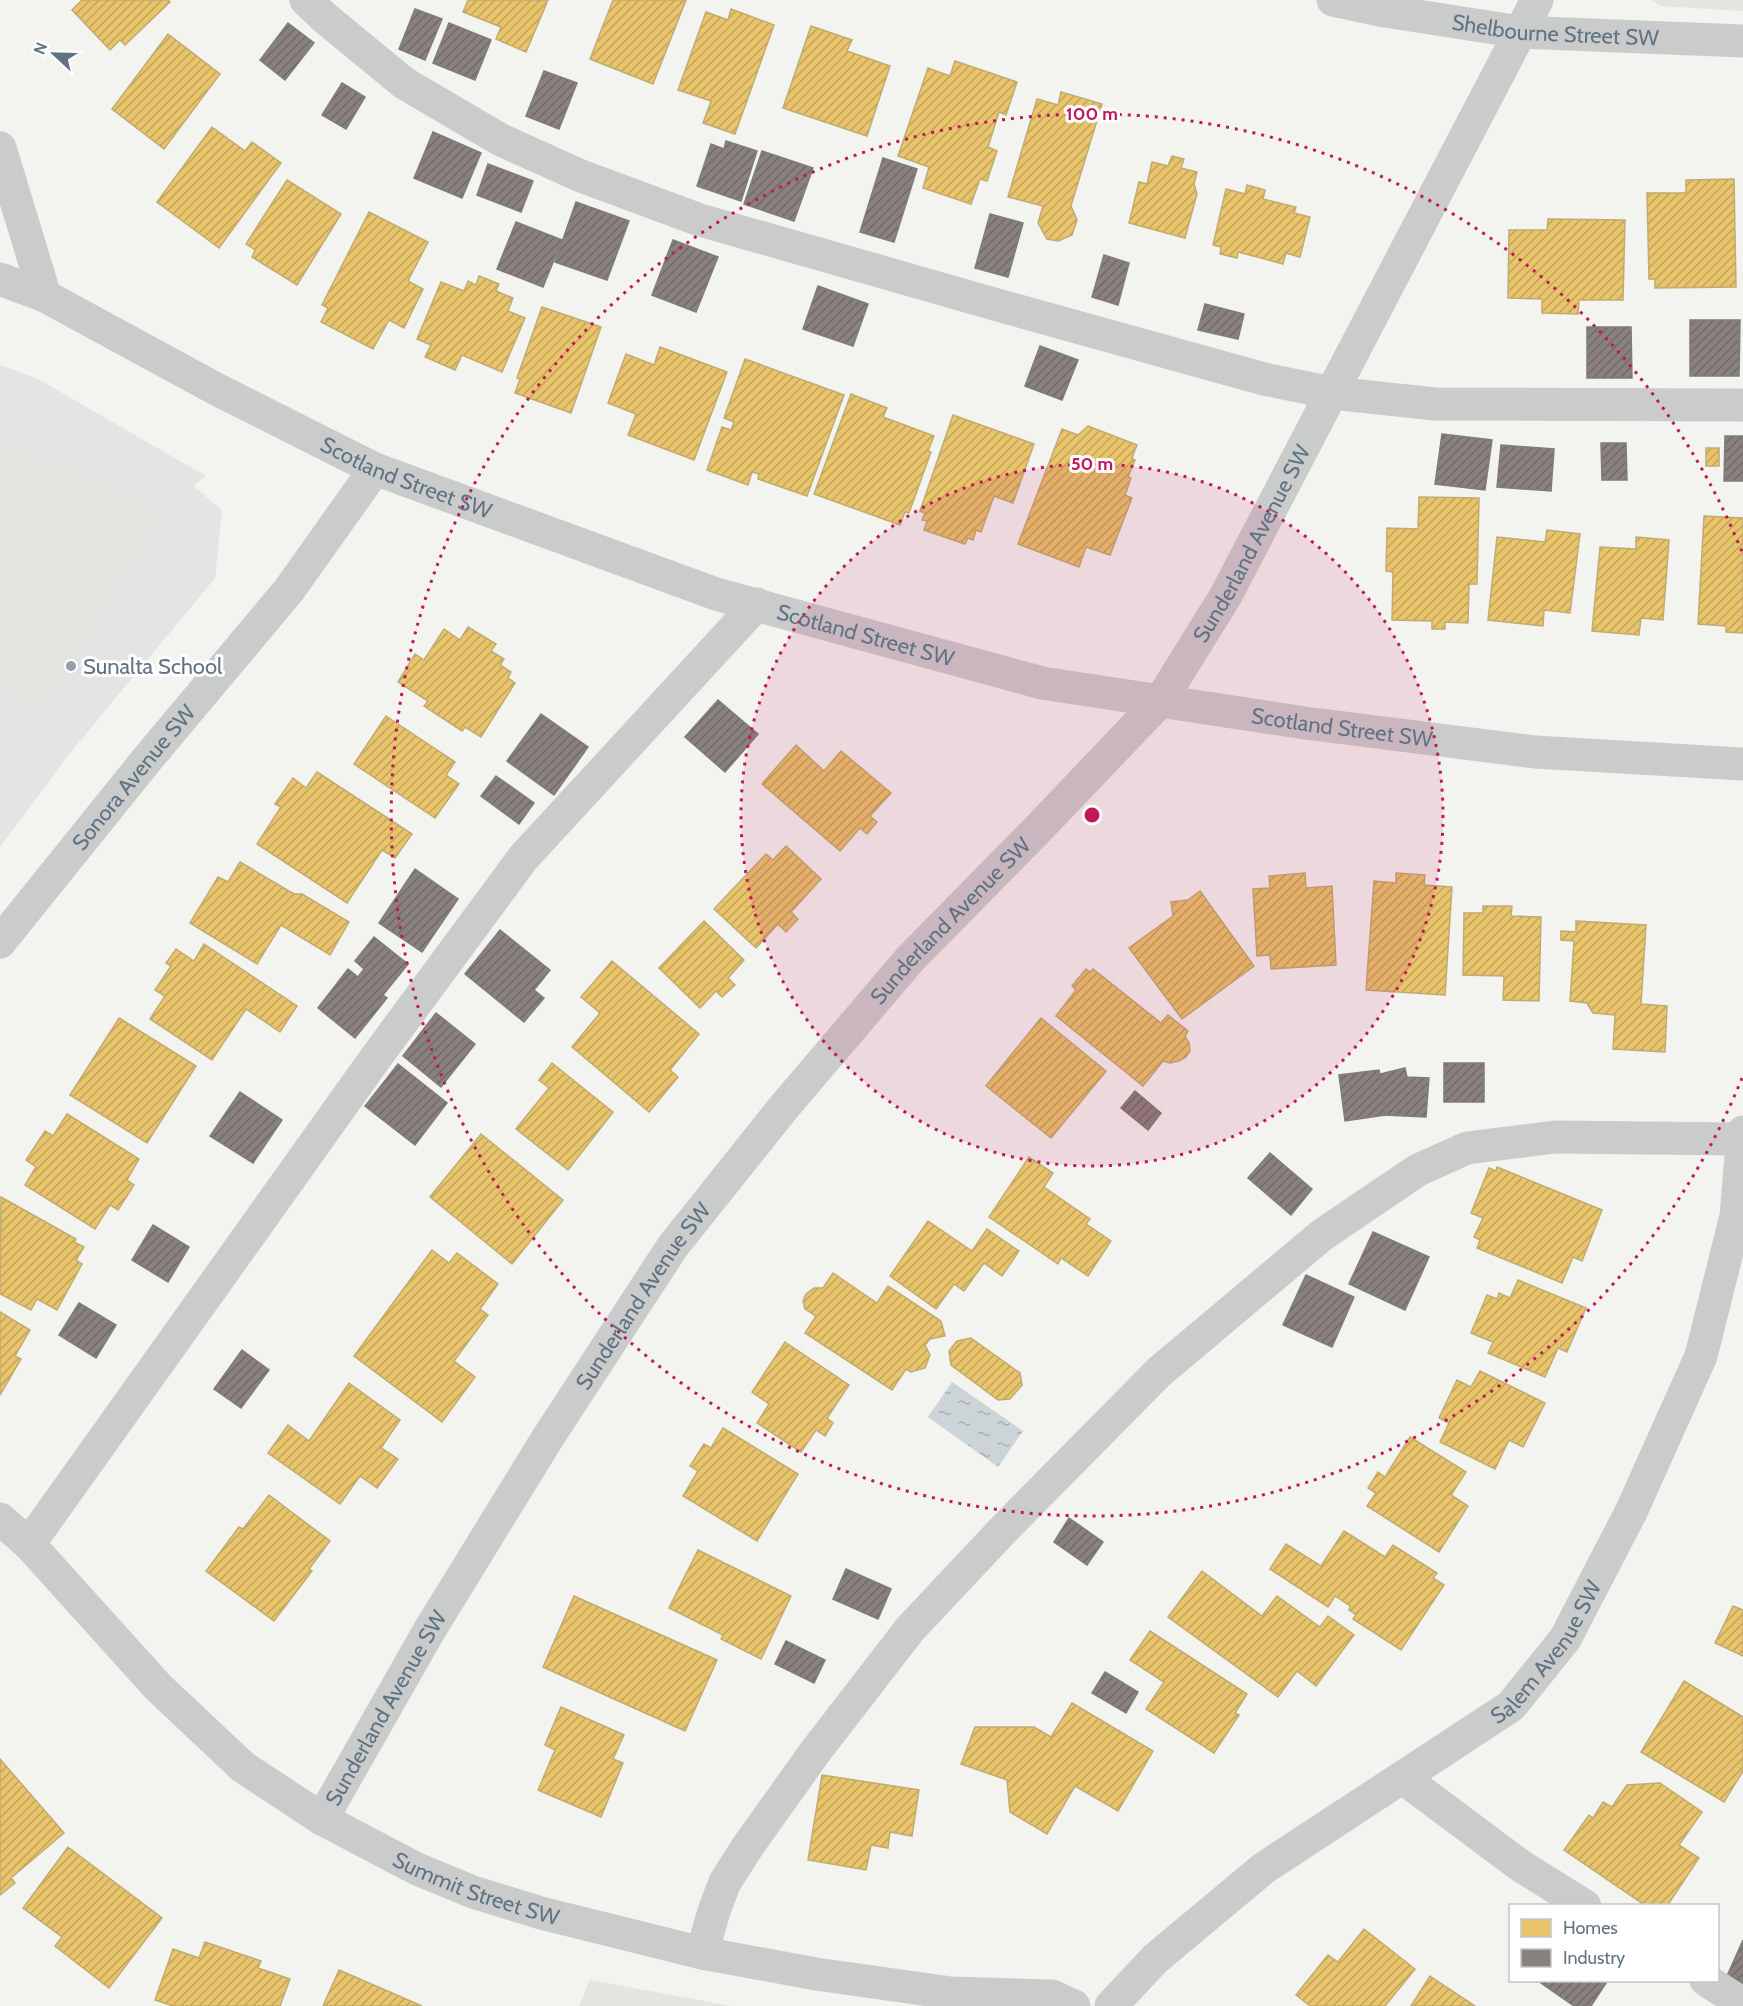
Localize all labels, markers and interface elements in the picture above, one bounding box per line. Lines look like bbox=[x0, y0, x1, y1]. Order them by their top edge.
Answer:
street label: Shelbourne Street SW bbox=[1450, 8, 1660, 51]
north arrow bbox=[24, 24, 84, 84]
text: N bbox=[30, 40, 51, 57]
text: 100 m bbox=[1066, 103, 1118, 125]
street label: Scotland Street SW bbox=[316, 430, 496, 524]
street label: Sunderland Avenue SW bbox=[1187, 440, 1316, 647]
text: 50 m bbox=[1071, 453, 1113, 475]
street label: Scotland Street SW bbox=[774, 598, 957, 672]
place label: Sunalta School bbox=[83, 653, 223, 680]
marker: Sunalta School bbox=[64, 659, 78, 673]
street label: Sonora Avenue SW bbox=[66, 699, 201, 856]
street label: Scotland Street SW bbox=[1249, 702, 1434, 752]
centre of rings bbox=[1082, 805, 1102, 825]
street label: Sunderland Avenue SW bbox=[864, 831, 1036, 1009]
street label: Sunderland Avenue SW bbox=[570, 1197, 716, 1394]
street label: Salem Avenue SW bbox=[1485, 1575, 1607, 1729]
street label: Sunderland Avenue SW bbox=[319, 1605, 452, 1810]
street label: Summit Street SW bbox=[389, 1845, 562, 1931]
legend bbox=[1509, 1904, 1719, 1982]
text: Homes bbox=[1563, 1917, 1618, 1939]
text: Industry bbox=[1563, 1947, 1625, 1969]

